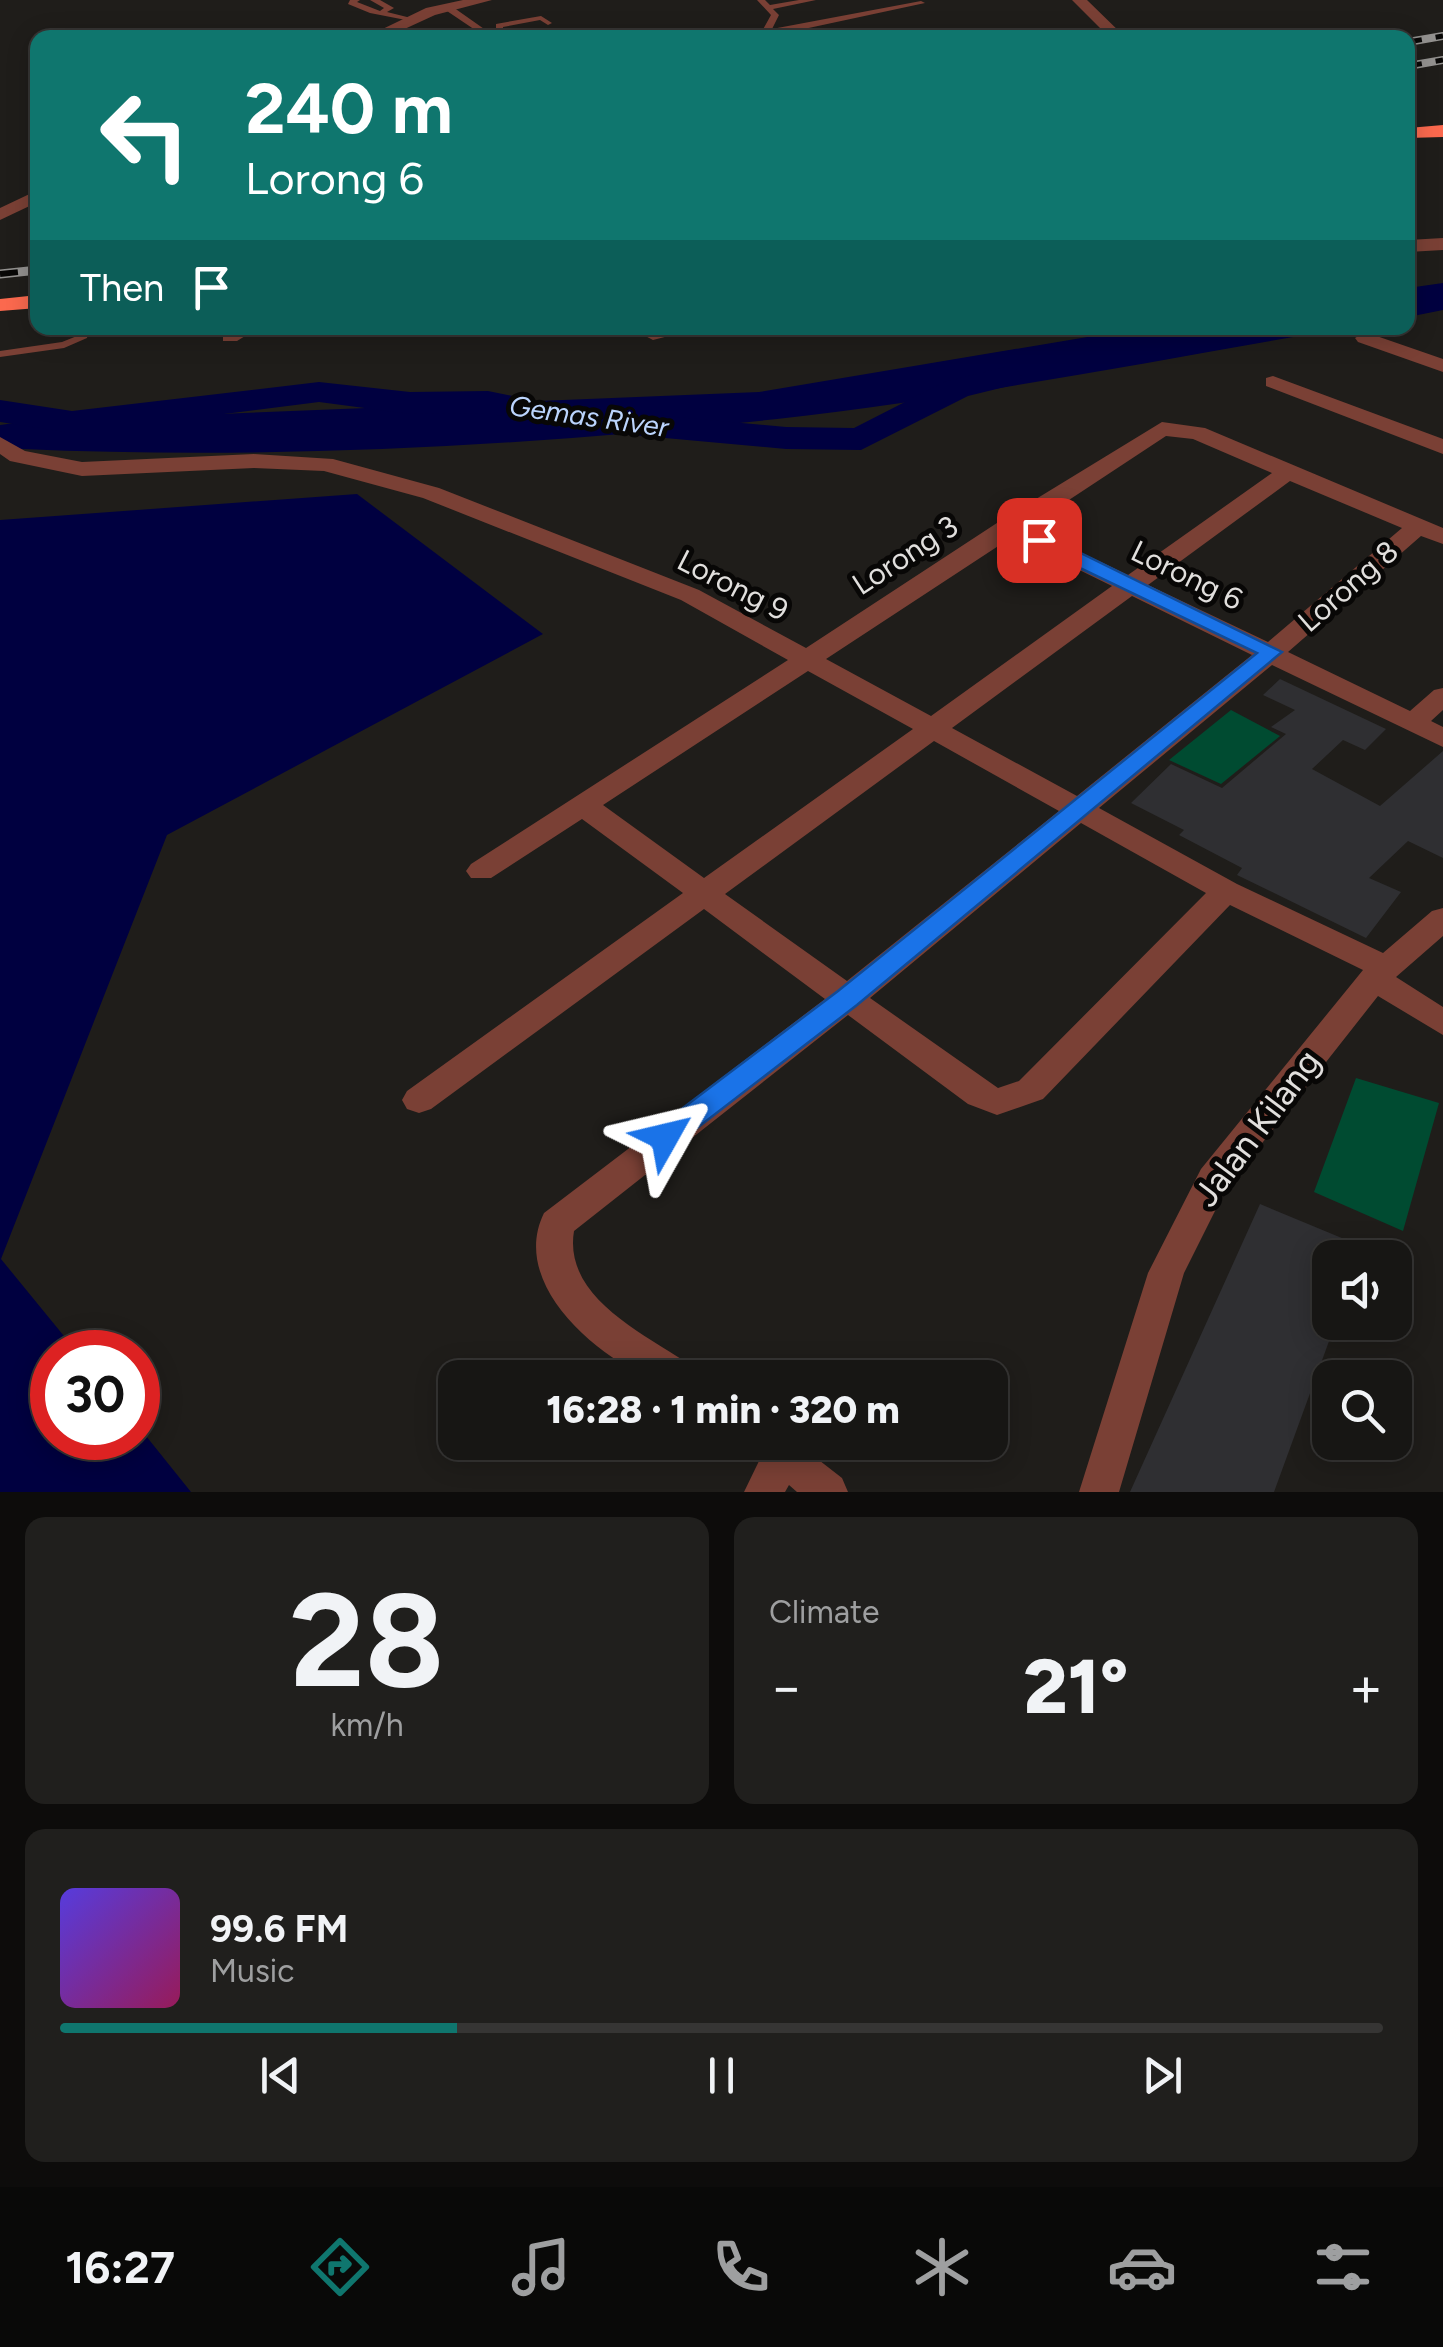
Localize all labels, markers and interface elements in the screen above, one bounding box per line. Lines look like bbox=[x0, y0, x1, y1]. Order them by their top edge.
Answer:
text: 240 m bbox=[245, 66, 453, 151]
icon: left bbox=[80, 70, 210, 200]
text: Lorong 6 bbox=[245, 151, 424, 205]
icon: arrive bbox=[184, 260, 239, 315]
text: Then bbox=[80, 265, 164, 311]
water label: Gemas River bbox=[507, 388, 672, 444]
pin bbox=[997, 498, 1082, 583]
street label: Lorong 3 bbox=[845, 507, 965, 603]
icon: arrive bbox=[1012, 513, 1067, 568]
street label: Lorong 6 bbox=[1125, 532, 1249, 618]
street label: Lorong 8 bbox=[1290, 532, 1406, 640]
street label: Lorong 9 bbox=[671, 541, 795, 629]
street label: Jalan Kilang bbox=[1185, 1042, 1329, 1214]
position arrow bbox=[613, 1085, 717, 1189]
map controls bbox=[1312, 1240, 1412, 1460]
button: sound bbox=[1312, 1240, 1412, 1340]
speed limit sign: 30 bbox=[30, 1330, 160, 1460]
button: search bbox=[1312, 1360, 1412, 1460]
text: 16:28 · 1 min · 320 m bbox=[546, 1387, 900, 1433]
text: 28 bbox=[290, 1563, 444, 1719]
text: Climate bbox=[769, 1593, 880, 1631]
text: 21° bbox=[1024, 1642, 1128, 1732]
text: − bbox=[769, 1654, 803, 1720]
text: + bbox=[1349, 1654, 1383, 1720]
text: km/h bbox=[330, 1706, 404, 1744]
text: 99.6 FM bbox=[210, 1906, 348, 1952]
text: Music bbox=[210, 1952, 295, 1990]
icon: previous bbox=[253, 2048, 308, 2103]
icon: pause bbox=[694, 2048, 749, 2103]
icon: next bbox=[1135, 2048, 1190, 2103]
icon: directions bbox=[305, 2232, 375, 2302]
icon: music bbox=[506, 2232, 576, 2302]
icon: phone bbox=[706, 2232, 776, 2302]
icon: climate bbox=[907, 2232, 977, 2302]
icon: car bbox=[1107, 2232, 1177, 2302]
icon: filters bbox=[1308, 2232, 1378, 2302]
text: 16:27 bbox=[65, 2240, 175, 2294]

